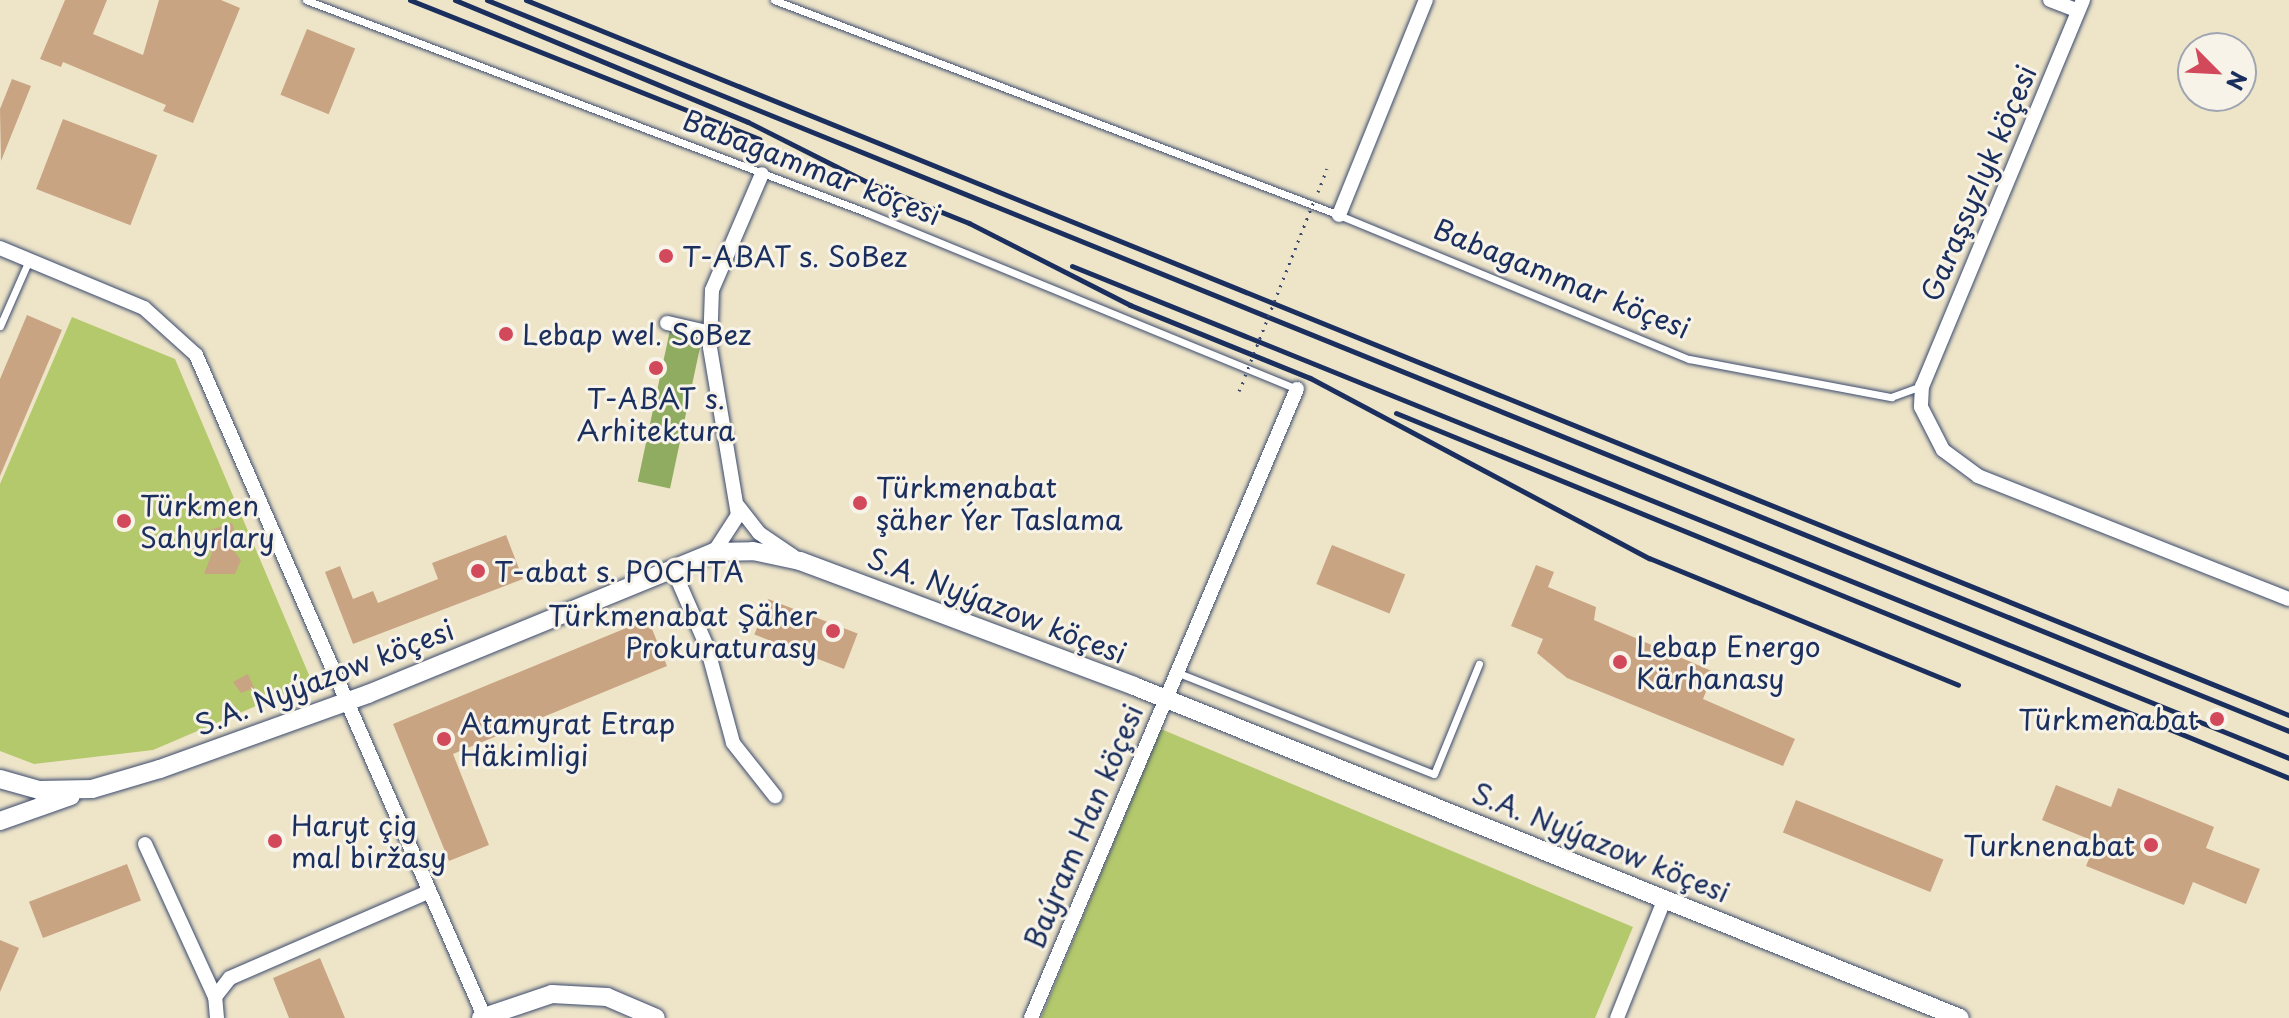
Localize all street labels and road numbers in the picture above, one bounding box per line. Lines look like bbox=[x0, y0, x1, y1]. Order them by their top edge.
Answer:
street label: Garaşsyzlyk köçesi bbox=[1913, 59, 2043, 307]
street label: Babagammar köçesi bbox=[678, 102, 946, 232]
street label: Babagammar köçesi bbox=[1428, 211, 1696, 345]
street label: S.A. Nyýazow köçesi bbox=[861, 540, 1133, 670]
street label: S.A. Nyýazow köçesi bbox=[188, 612, 460, 742]
street label: Baýram Han köçesi bbox=[1016, 699, 1150, 953]
street label: S.A. Nyýazow köçesi bbox=[1466, 774, 1736, 910]

